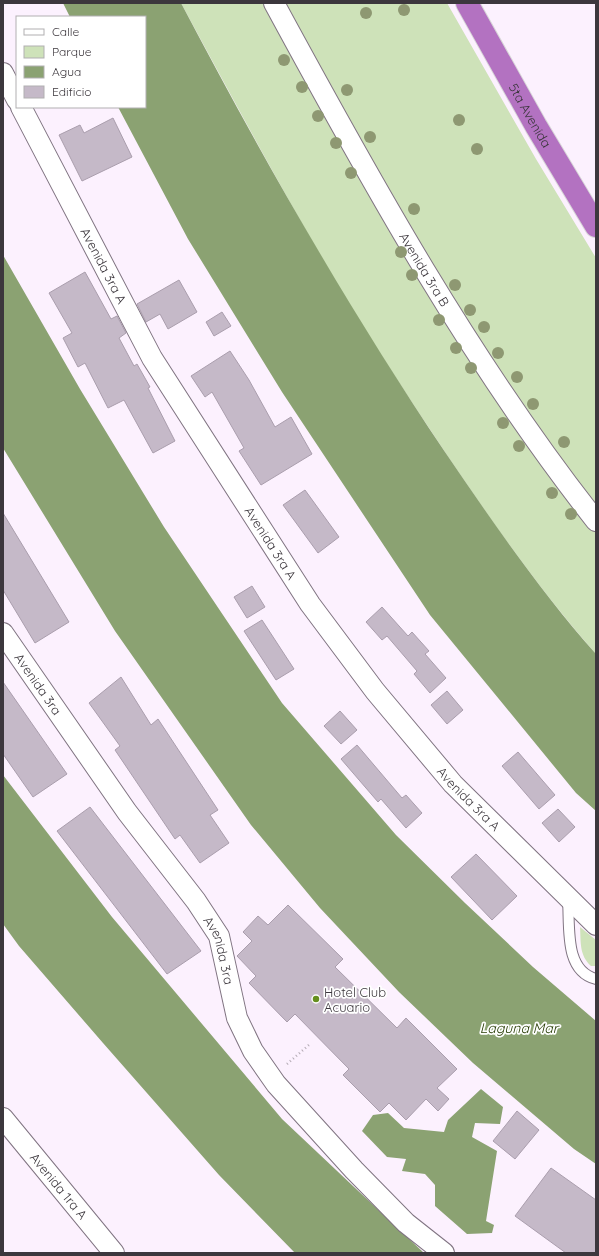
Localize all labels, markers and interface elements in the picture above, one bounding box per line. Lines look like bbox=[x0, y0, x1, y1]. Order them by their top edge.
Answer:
legend bbox=[16, 16, 146, 108]
text: Calle bbox=[52, 24, 80, 39]
text: Parque bbox=[52, 44, 92, 59]
text: Agua bbox=[52, 64, 81, 79]
street label: 5ta Avenida bbox=[506, 81, 555, 150]
text: Edificio bbox=[52, 84, 92, 99]
street label: Avenida 3ra A bbox=[77, 225, 130, 307]
street label: Avenida 3ra B bbox=[396, 230, 453, 309]
street label: Avenida 3ra A bbox=[242, 504, 300, 583]
street label: Avenida 3ra bbox=[11, 650, 65, 718]
street label: Avenida 3ra A bbox=[434, 763, 504, 835]
street label: Avenida 3ra bbox=[200, 913, 237, 986]
place label: Hotel Club Acuario bbox=[324, 984, 386, 1015]
marker: Hotel Club Acuario bbox=[311, 994, 321, 1004]
water label: Laguna Mar bbox=[480, 1019, 560, 1037]
street label: Avenida 1ra A bbox=[27, 1149, 91, 1223]

